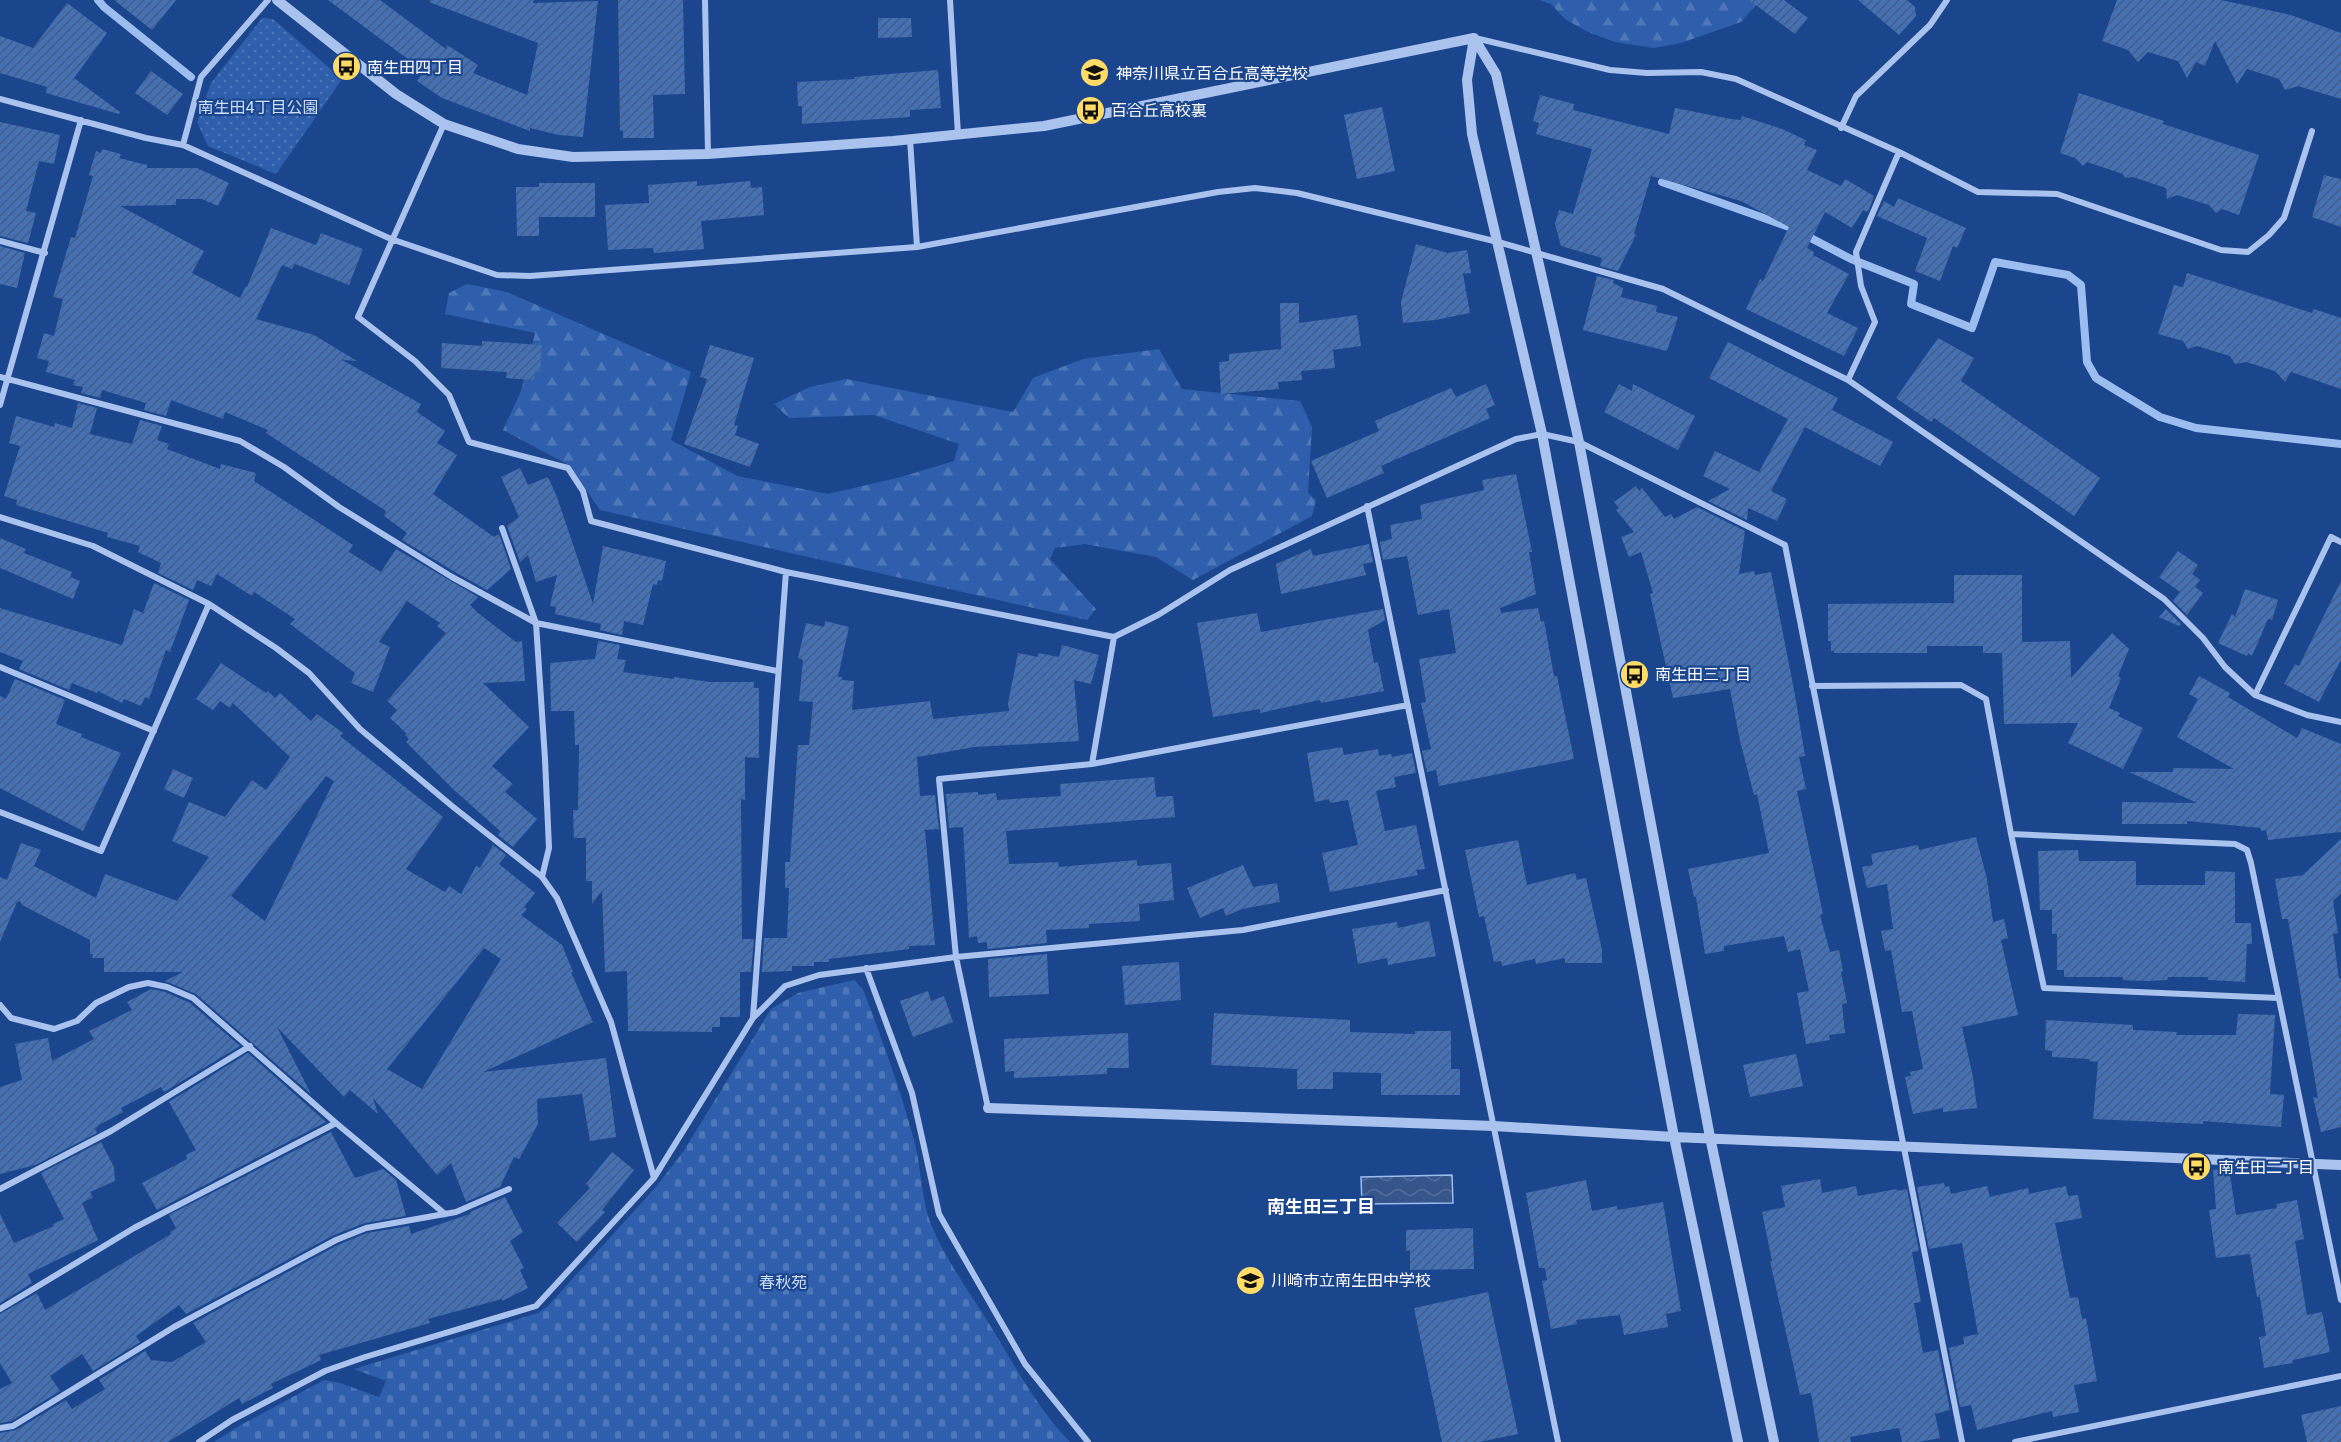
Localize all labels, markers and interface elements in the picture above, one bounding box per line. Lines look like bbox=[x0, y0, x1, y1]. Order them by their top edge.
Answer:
bus stop icon: 南生田四丁目 bbox=[330, 51, 362, 83]
school or university icon: 神奈川県立百合丘高等学校 bbox=[1079, 57, 1111, 89]
place label: 南生田四丁目 bbox=[367, 58, 463, 77]
place label: 神奈川県立百合丘高等学校 bbox=[1116, 64, 1308, 83]
bus stop icon: 百合丘高校裏 bbox=[1074, 94, 1106, 126]
park label: 南生田4丁目公園 bbox=[198, 98, 319, 117]
place label: 百合丘高校裏 bbox=[1111, 101, 1207, 120]
bus stop icon: 南生田三丁目 bbox=[1618, 658, 1650, 690]
place label: 南生田三丁目 bbox=[1655, 665, 1751, 684]
bus stop icon: 南生田二丁目 bbox=[2181, 1151, 2213, 1183]
place label: 南生田二丁目 bbox=[2218, 1158, 2314, 1177]
district label: 南生田三丁目 bbox=[1267, 1196, 1375, 1217]
school or university icon: 川崎市立南生田中学校 bbox=[1234, 1264, 1266, 1296]
place label: 川崎市立南生田中学校 bbox=[1271, 1271, 1431, 1290]
park label: 春秋苑 bbox=[759, 1273, 807, 1292]

